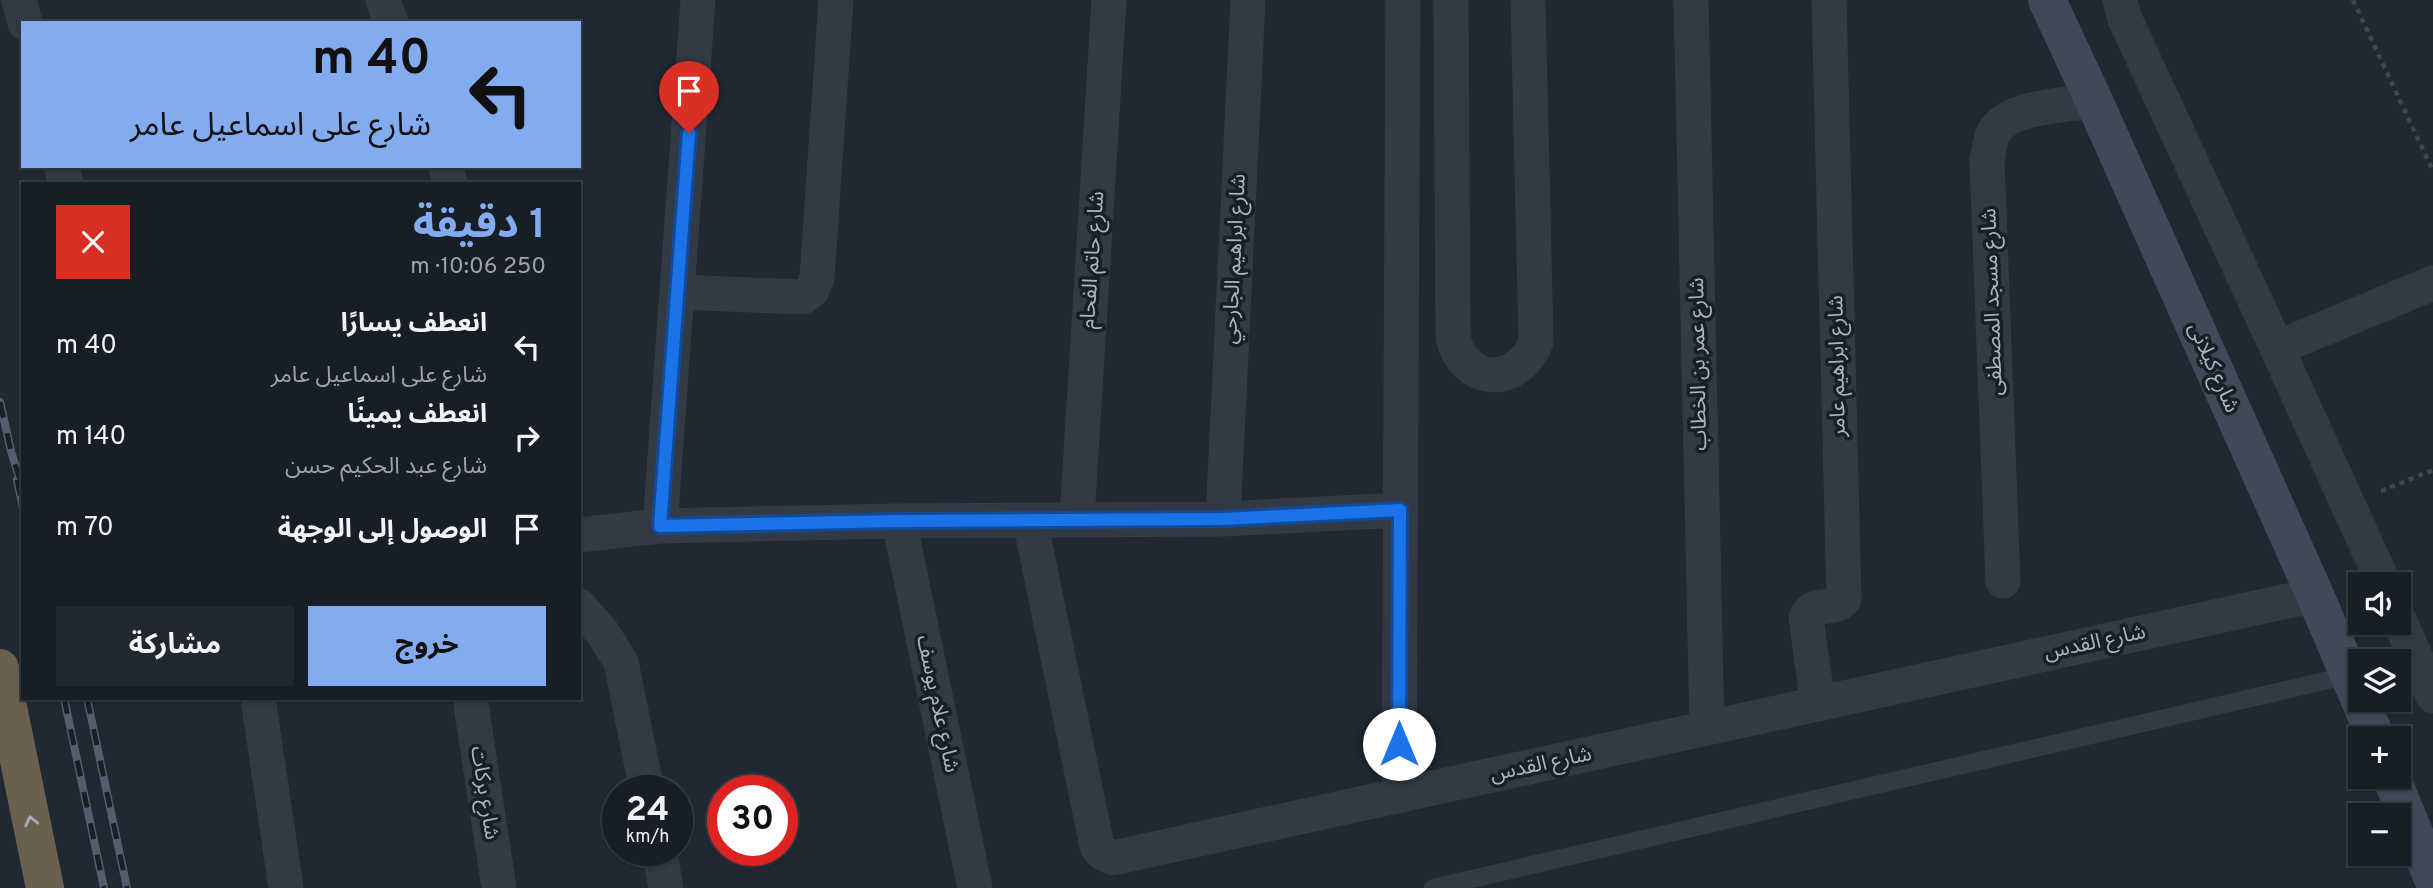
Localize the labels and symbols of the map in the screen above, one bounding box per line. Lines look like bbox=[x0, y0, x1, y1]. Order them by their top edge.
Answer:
pin bbox=[659, 61, 719, 133]
street label: شارع ابراهيم الجارحي bbox=[1217, 173, 1254, 345]
street label: شارع حاتم الفحام bbox=[1075, 190, 1112, 330]
street label: شارع مسجد المصطفى bbox=[1976, 208, 2010, 396]
street label: شارع عمر بن الخطاب bbox=[1684, 277, 1714, 451]
street label: شارع ابراهيم عامر bbox=[1823, 295, 1853, 438]
street label: شارع كيلانى bbox=[2181, 319, 2245, 417]
street label: شارع القدس bbox=[2042, 619, 2148, 667]
street label: شارع علام يوسف bbox=[908, 633, 965, 775]
position arrow bbox=[1362, 707, 1436, 781]
street label: شارع القدس bbox=[1488, 741, 1594, 789]
street label: شارع بركات bbox=[463, 744, 505, 842]
speed limit sign: 30 bbox=[707, 775, 798, 866]
one-way arrow bbox=[25, 815, 40, 827]

